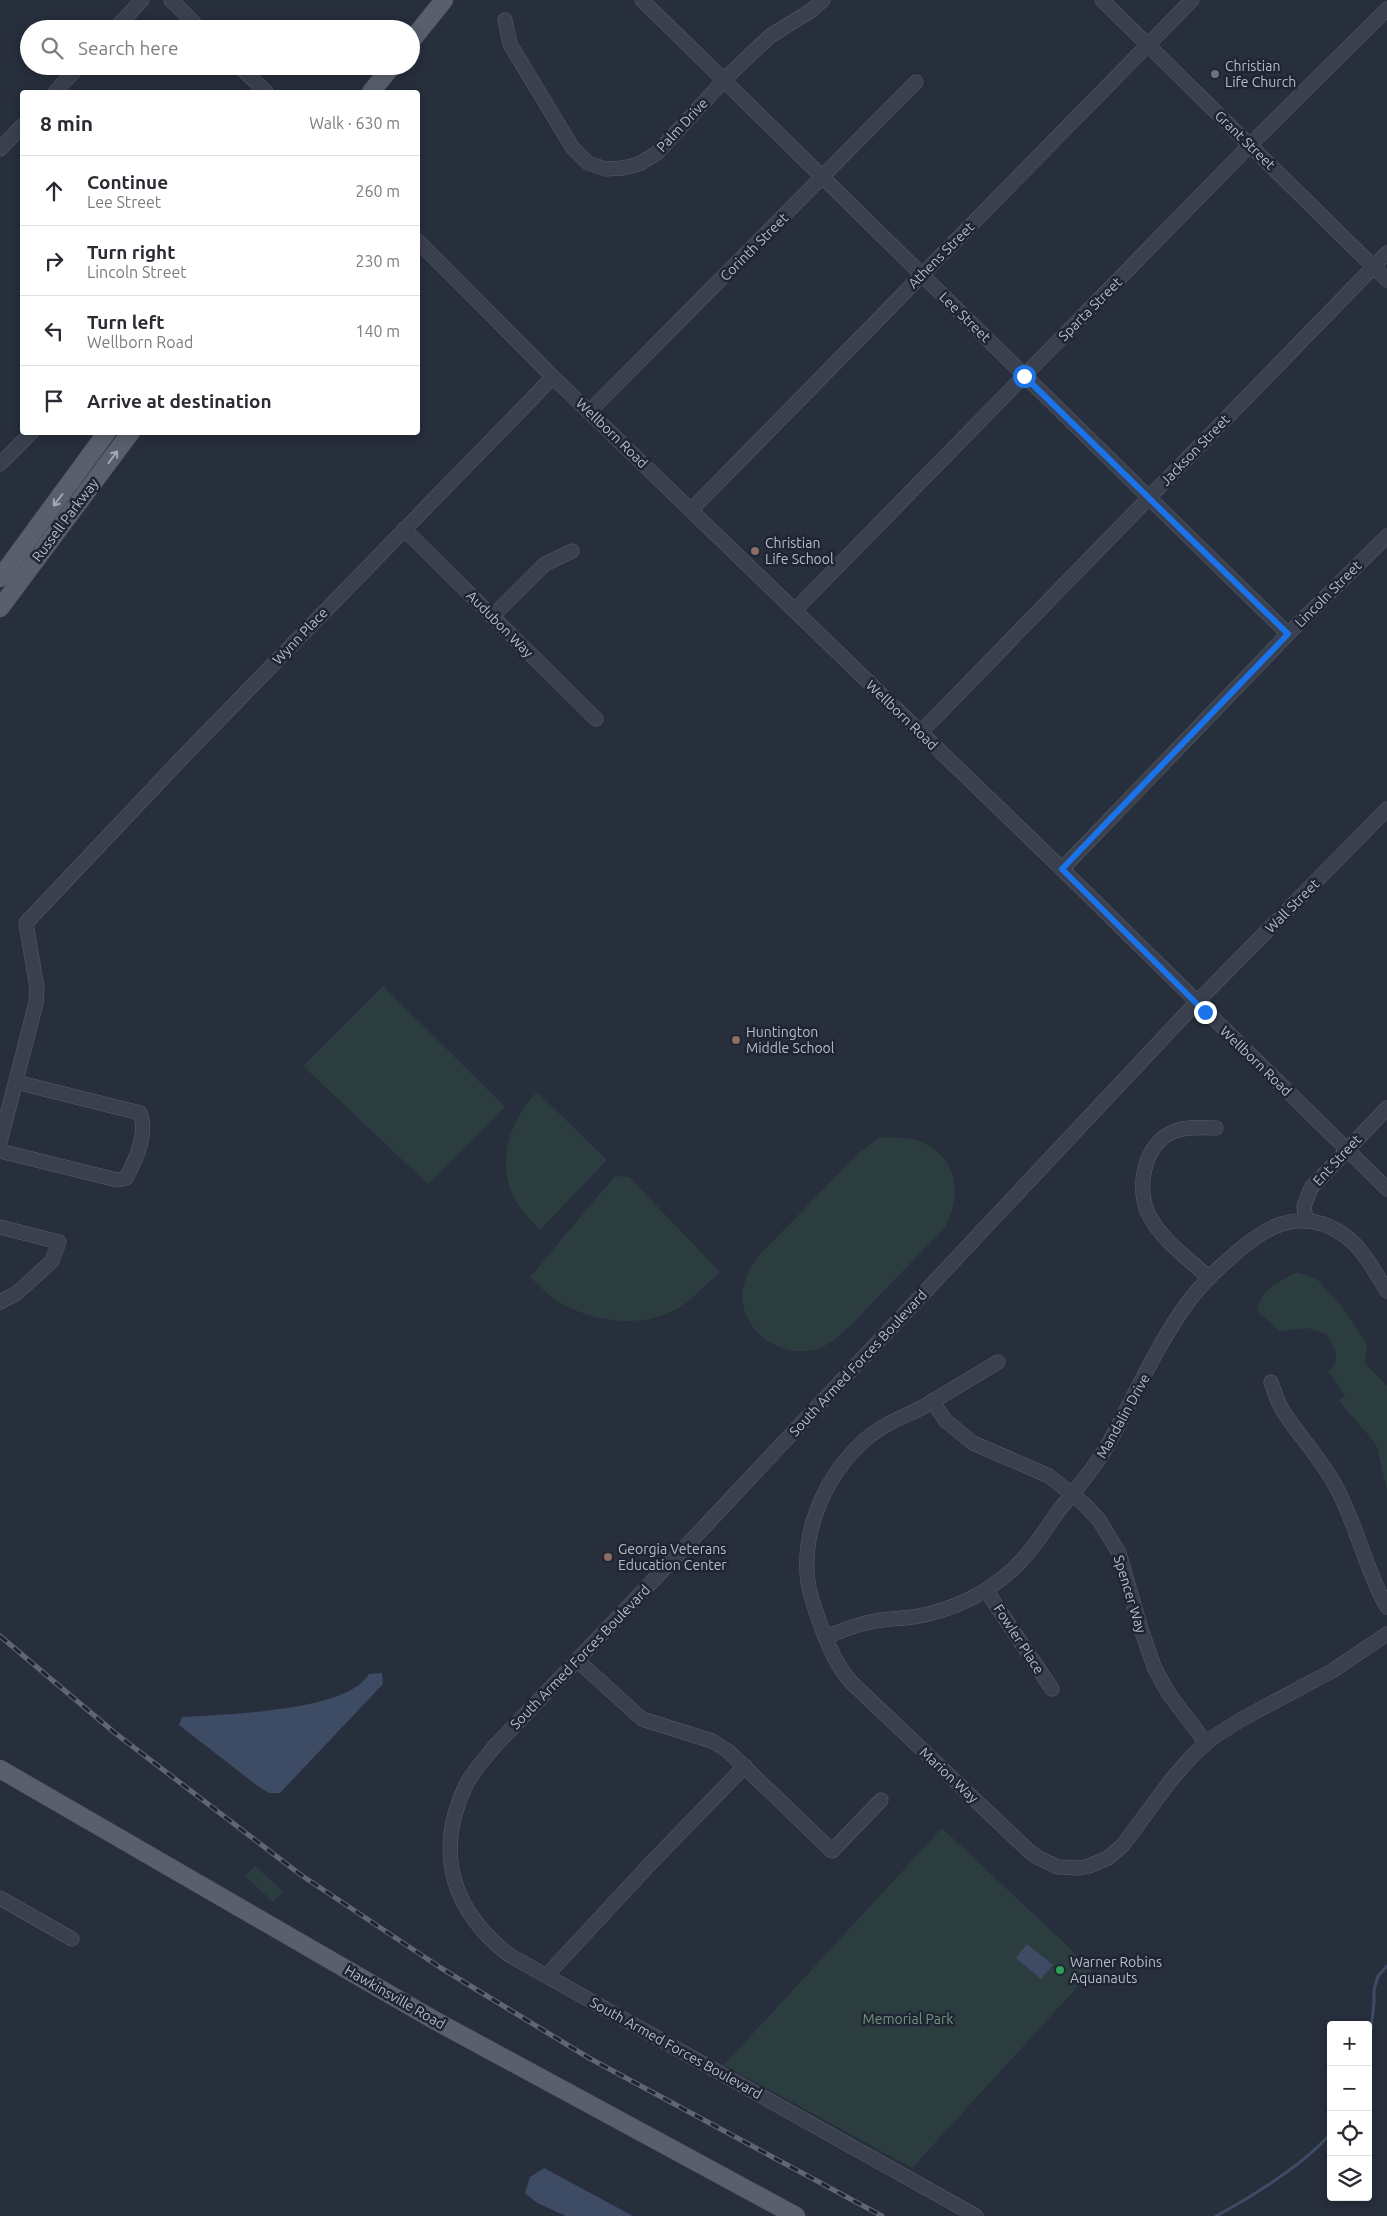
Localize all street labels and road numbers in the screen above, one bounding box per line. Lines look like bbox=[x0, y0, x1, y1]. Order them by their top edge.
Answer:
street label: Palm Drive bbox=[653, 95, 711, 155]
street label: Grant Street bbox=[1212, 107, 1279, 173]
street label: Corinth Street bbox=[717, 209, 792, 284]
street label: Athens Street bbox=[905, 218, 978, 291]
street label: Sparta Street bbox=[1055, 274, 1125, 344]
street label: Lee Street bbox=[936, 289, 994, 346]
street label: Wellborn Road bbox=[573, 395, 651, 471]
street label: Jackson Street bbox=[1157, 411, 1233, 489]
street label: Russell Parkway bbox=[29, 475, 102, 565]
street label: Lincoln Street bbox=[1292, 557, 1365, 630]
street label: Audubon Way bbox=[463, 587, 537, 661]
street label: Wynn Place bbox=[269, 604, 331, 668]
street label: Wellborn Road bbox=[863, 677, 941, 753]
street label: Wall Street bbox=[1262, 875, 1323, 936]
street label: Wellborn Road bbox=[1217, 1023, 1295, 1099]
street label: Ent Street bbox=[1309, 1131, 1365, 1189]
street label: South Armed Forces Boulevard bbox=[786, 1287, 930, 1439]
street label: Mandalin Drive bbox=[1093, 1371, 1153, 1461]
street label: Spencer Way bbox=[1111, 1553, 1149, 1635]
street label: South Armed Forces Boulevard bbox=[507, 1582, 653, 1732]
street label: Fowler Place bbox=[991, 1601, 1047, 1677]
street label: Marion Way bbox=[916, 1744, 982, 1806]
street label: Hawkinsville Road bbox=[342, 1962, 448, 2032]
street label: South Armed Forces Boulevard bbox=[587, 1994, 765, 2102]

